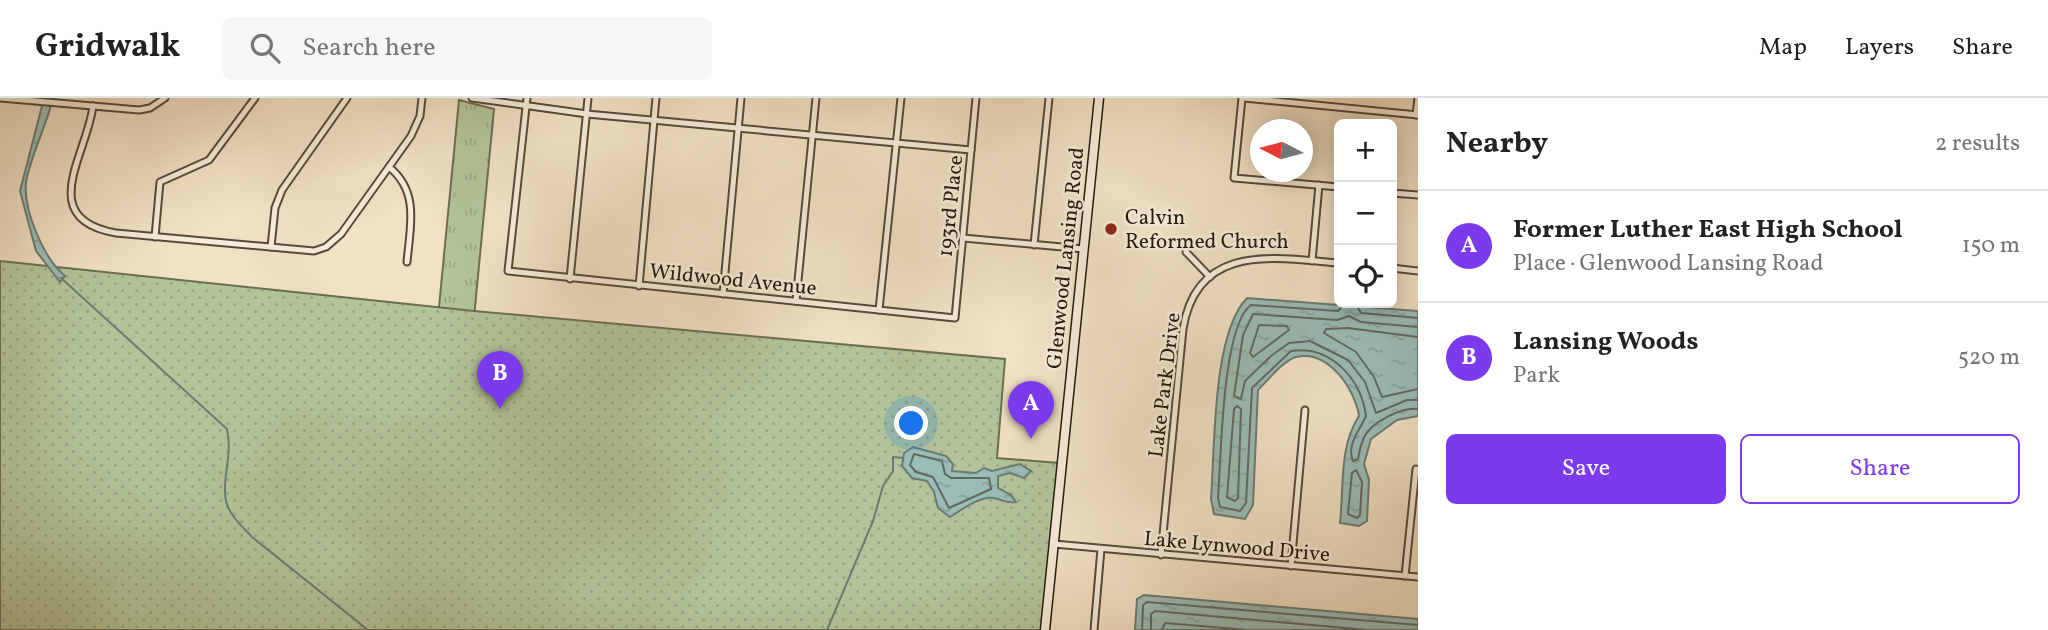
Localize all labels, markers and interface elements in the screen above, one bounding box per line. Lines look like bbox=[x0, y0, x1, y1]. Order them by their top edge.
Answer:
search box bbox=[222, 17, 712, 80]
text: Gridwalk bbox=[35, 25, 180, 71]
icon: search bbox=[246, 29, 284, 67]
text: Search here bbox=[302, 30, 436, 66]
text: Map bbox=[1759, 31, 1807, 65]
text: Layers bbox=[1845, 31, 1914, 65]
text: Share bbox=[1952, 31, 2013, 65]
north arrow bbox=[1250, 119, 1313, 182]
map controls bbox=[1334, 119, 1397, 308]
button: + bbox=[1334, 119, 1397, 182]
text: Nearby bbox=[1446, 123, 1548, 165]
text: 2 results bbox=[1935, 128, 2020, 160]
street label: Glenwood Lansing Road bbox=[1040, 146, 1093, 370]
street label: 193rd Place bbox=[932, 154, 971, 259]
button: − bbox=[1334, 182, 1397, 245]
place label: Calvin Reformed Church bbox=[1125, 204, 1289, 257]
text: Former Luther East High School bbox=[1513, 212, 1903, 248]
marker: Calvin Reformed Church bbox=[1103, 221, 1119, 237]
text: A bbox=[1461, 230, 1477, 262]
text: 150 m bbox=[1962, 230, 2020, 262]
button: locate bbox=[1334, 245, 1397, 308]
text: Place · Glenwood Lansing Road bbox=[1513, 248, 1823, 280]
street label: Wildwood Avenue bbox=[648, 257, 818, 304]
street label: Lake Park Drive bbox=[1142, 311, 1189, 459]
text: Lansing Woods bbox=[1513, 324, 1698, 360]
text: B bbox=[1461, 342, 1477, 374]
text: 520 m bbox=[1958, 342, 2020, 374]
pin: B bbox=[477, 351, 523, 409]
text: Park bbox=[1513, 360, 1560, 392]
pin: A bbox=[1008, 381, 1054, 439]
your location bbox=[894, 406, 928, 440]
button: Save bbox=[1446, 434, 1726, 504]
button: Share bbox=[1740, 434, 2020, 504]
street label: Lake Lynwood Drive bbox=[1143, 525, 1331, 570]

